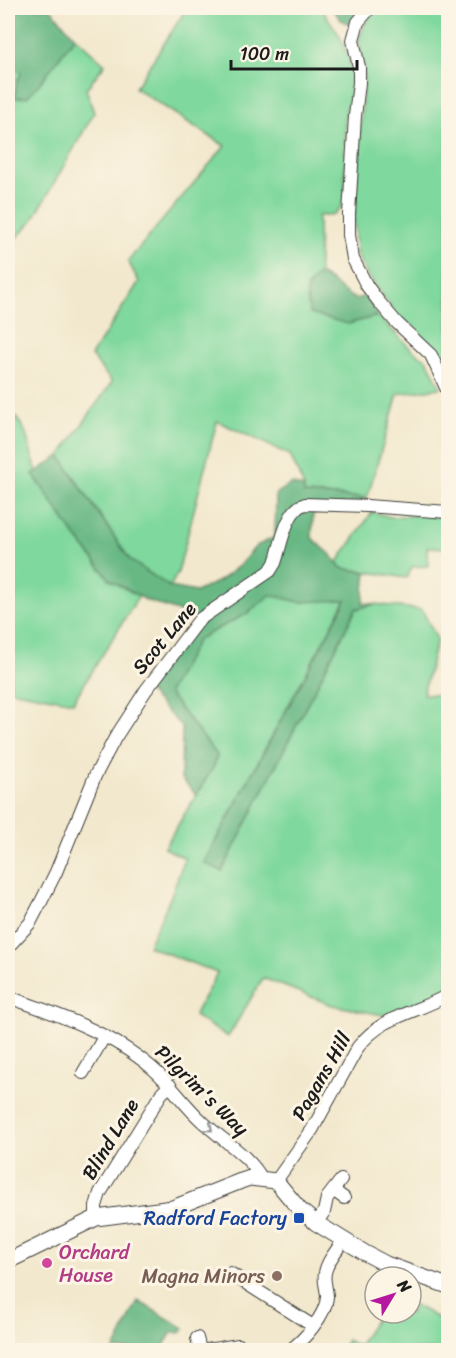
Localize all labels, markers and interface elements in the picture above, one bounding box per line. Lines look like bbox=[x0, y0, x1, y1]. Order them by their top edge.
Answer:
scale bar bbox=[231, 33, 357, 71]
text: 100 m bbox=[240, 38, 289, 70]
street label: Scot Lane bbox=[123, 594, 206, 683]
street label: Pagans Hill bbox=[282, 1024, 362, 1127]
street label: Pilgrim's Way bbox=[146, 1036, 258, 1145]
street label: Blind Lane bbox=[72, 1091, 149, 1187]
one-way arrow bbox=[202, 1121, 213, 1132]
place label: Radford Factory bbox=[144, 1201, 288, 1236]
marker: Radford Factory bbox=[292, 1211, 306, 1225]
place label: Orchard House bbox=[59, 1235, 131, 1293]
marker: Orchard House bbox=[40, 1256, 54, 1270]
place label: Magna Minors bbox=[141, 1259, 266, 1294]
north arrow bbox=[363, 1265, 423, 1325]
marker: Magna Minors bbox=[270, 1269, 284, 1283]
text: N bbox=[389, 1272, 420, 1300]

